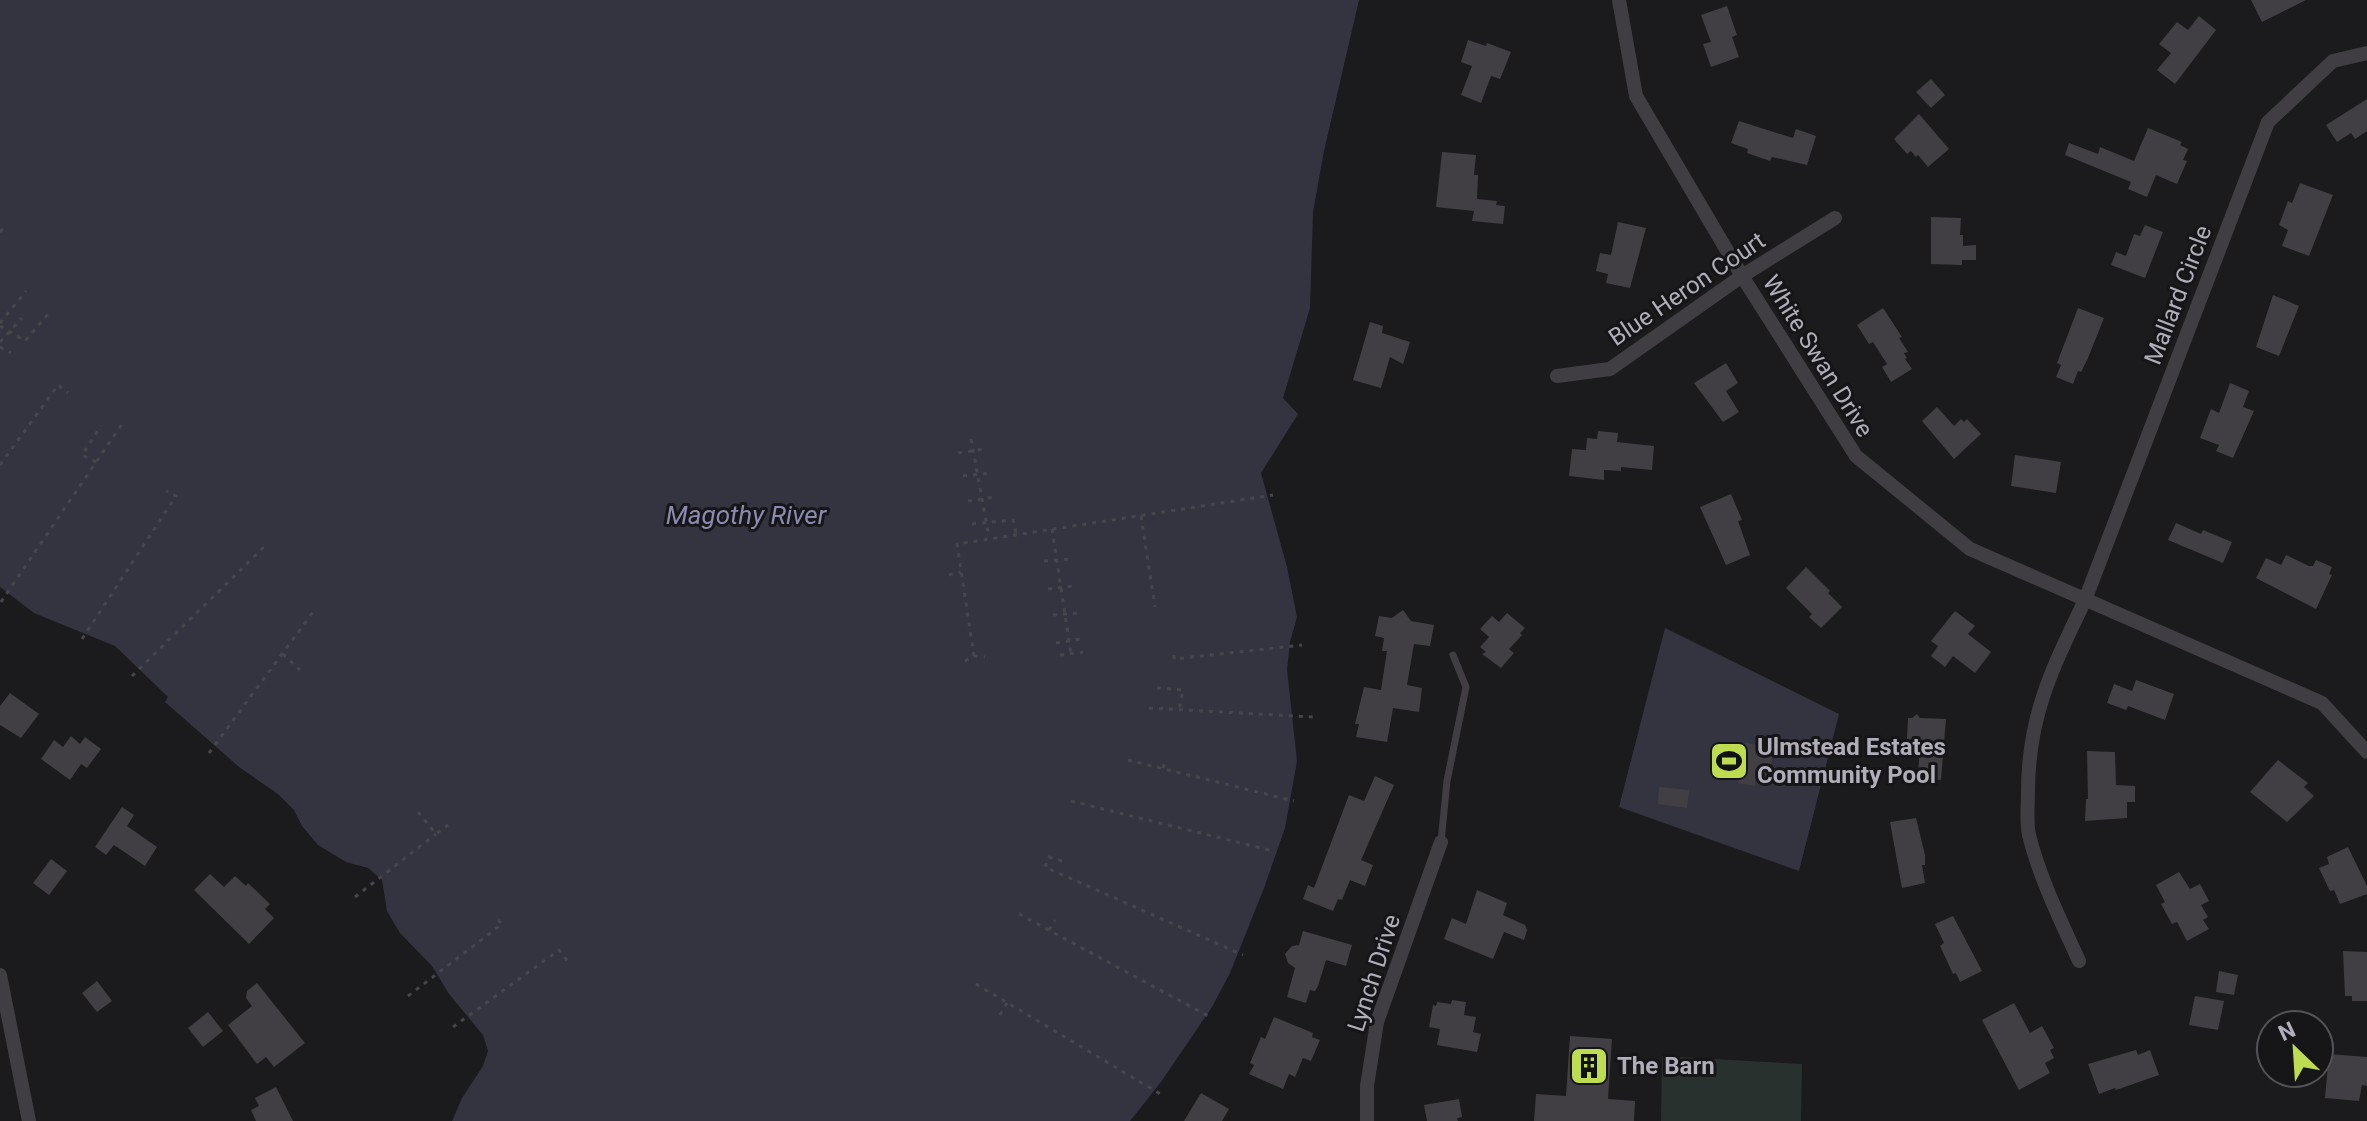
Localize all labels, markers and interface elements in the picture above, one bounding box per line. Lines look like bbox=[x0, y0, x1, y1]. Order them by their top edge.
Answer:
street label: Mallard Circle bbox=[2139, 222, 2217, 368]
street label: Blue Heron Court bbox=[1604, 226, 1771, 352]
street label: White Swan Drive bbox=[1757, 270, 1879, 442]
water label: Magothy River bbox=[666, 500, 828, 530]
place label: Ulmstead Estates Community Pool bbox=[1757, 733, 1946, 789]
sports icon: Ulmstead Estates Community Pool bbox=[1708, 740, 1750, 782]
street label: Lynch Drive bbox=[1342, 911, 1406, 1035]
north arrow bbox=[2255, 1009, 2335, 1089]
text: N bbox=[2274, 1017, 2299, 1046]
building icon: The Barn bbox=[1568, 1045, 1610, 1087]
place label: The Barn bbox=[1617, 1052, 1715, 1080]

